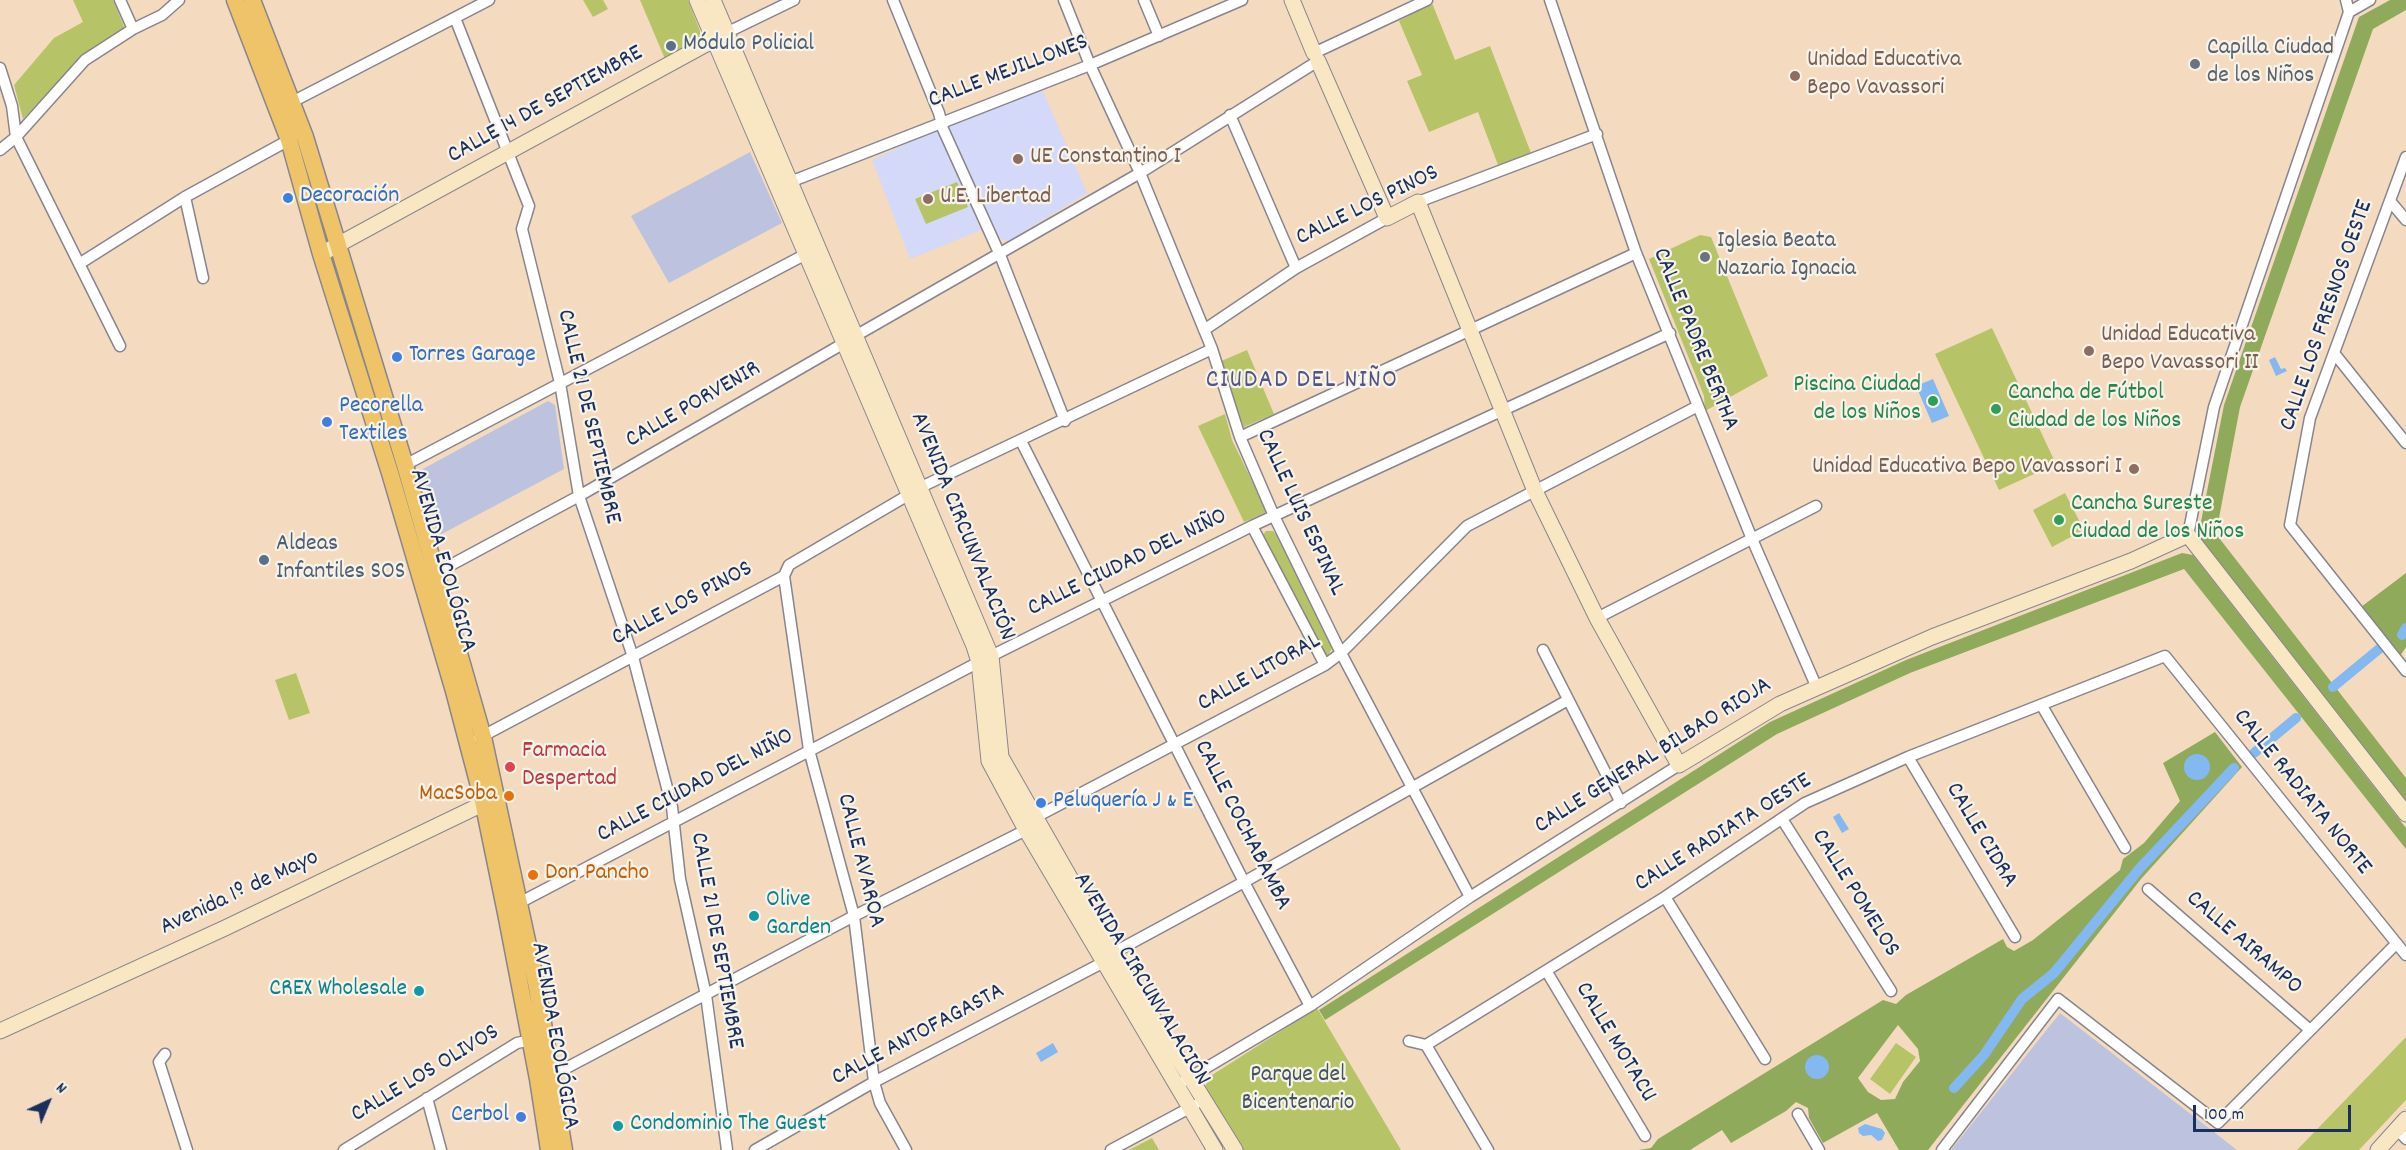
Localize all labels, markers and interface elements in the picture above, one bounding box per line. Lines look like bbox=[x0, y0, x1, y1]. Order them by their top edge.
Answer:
street label: CALLE MEJILLONES bbox=[925, 29, 1093, 117]
place label: Módulo Policial bbox=[683, 32, 814, 60]
place label: Capilla Ciudad de los Niños bbox=[2207, 36, 2334, 92]
marker: Módulo Policial bbox=[664, 39, 678, 53]
street label: CALLE 14 DE SEPTIEMBRE bbox=[443, 40, 649, 172]
place label: Unidad Educativa Bepo Vavassori bbox=[1807, 48, 1961, 104]
marker: Capilla Ciudad de los Niños bbox=[2188, 57, 2202, 71]
marker: Unidad Educativa Bepo Vavassori bbox=[1788, 69, 1802, 83]
place label: UE Constantino I bbox=[1030, 145, 1181, 173]
marker: UE Constantino I bbox=[1011, 152, 1025, 166]
street label: CALLE LOS PINOS bbox=[1292, 160, 1444, 254]
place label: Decoración bbox=[300, 184, 399, 212]
place label: U.E. Libertad bbox=[940, 185, 1051, 213]
marker: Decoración bbox=[281, 191, 295, 205]
marker: U.E. Libertad bbox=[921, 192, 935, 206]
street label: CALLE LOS FRESNOS OESTE bbox=[2275, 197, 2381, 435]
place label: Iglesia Beata Nazaria Ignacia bbox=[1717, 229, 1856, 285]
street label: CALLE PADRE BERTHA bbox=[1644, 244, 1744, 436]
marker: Iglesia Beata Nazaria Ignacia bbox=[1698, 250, 1712, 264]
street label: CALLE 21 DE SEPTIEMBRE bbox=[548, 307, 626, 527]
place label: Unidad Educativa Bepo Vavassori II bbox=[2101, 323, 2259, 379]
place label: Torres Garage bbox=[409, 343, 536, 371]
marker: Unidad Educativa Bepo Vavassori II bbox=[2082, 344, 2096, 358]
marker: Torres Garage bbox=[390, 350, 404, 364]
street label: CALLE PORVENIR bbox=[622, 356, 766, 456]
district label: CIUDAD DEL NIÑO bbox=[1206, 366, 1398, 398]
place label: Piscina Ciudad de los Niños bbox=[1793, 373, 1921, 429]
place label: Cancha de Fútbol Ciudad de los Niños bbox=[2008, 381, 2181, 437]
place label: Pecorella Textiles bbox=[339, 394, 423, 450]
marker: Piscina Ciudad de los Niños bbox=[1926, 394, 1940, 408]
marker: Cancha de Fútbol Ciudad de los Niños bbox=[1989, 402, 2003, 416]
street label: AVENIDA CIRCUNVALACIÓN bbox=[902, 409, 1020, 645]
marker: Pecorella Textiles bbox=[320, 415, 334, 429]
street label: CALLE LUIS ESPINAL bbox=[1248, 425, 1350, 601]
place label: Unidad Educativa Bepo Vavassori I bbox=[1812, 455, 2122, 483]
marker: Unidad Educativa Bepo Vavassori I bbox=[2127, 462, 2141, 476]
street label: AVENIDA ECOLÓGICA bbox=[401, 466, 481, 656]
place label: Cancha Sureste Ciudad de los Niños bbox=[2071, 492, 2244, 548]
street label: CALLE CIUDAD DEL NIÑO bbox=[1024, 503, 1232, 625]
marker: Cancha Sureste Ciudad de los Niños bbox=[2052, 513, 2066, 527]
place label: Aldeas Infantiles SOS bbox=[276, 532, 405, 588]
marker: Aldeas Infantiles SOS bbox=[257, 553, 271, 567]
street label: CALLE LOS PINOS bbox=[608, 556, 758, 654]
street label: CALLE LITORAL bbox=[1193, 628, 1327, 720]
street label: CALLE GENERAL BILBAO RIOJA bbox=[1530, 672, 1778, 842]
street label: CALLE RADIATA NORTE bbox=[2225, 704, 2377, 882]
street label: CALLE CIUDAD DEL NIÑO bbox=[593, 723, 799, 851]
street label: CALLE COCHABAMBA bbox=[1186, 736, 1296, 916]
place label: Farmacia Despertad bbox=[522, 739, 617, 795]
marker: Farmacia Despertad bbox=[503, 760, 517, 774]
street label: CALLE RADIATA OESTE bbox=[1630, 768, 1818, 900]
street label: CALLE CIDRA bbox=[1937, 778, 2023, 894]
place label: MacSoba bbox=[419, 782, 497, 810]
marker: MacSoba bbox=[502, 789, 516, 803]
place label: Peluquería J & E bbox=[1053, 789, 1193, 817]
street label: CALLE AVAROA bbox=[828, 791, 890, 931]
marker: Peluquería J & E bbox=[1034, 796, 1048, 810]
street label: CALLE POMELOS bbox=[1803, 825, 1905, 963]
street label: CALLE 21 DE SEPTIEMBRE bbox=[682, 830, 748, 1052]
street label: Avenida 1º de Mayo bbox=[156, 845, 324, 943]
place label: Don Pancho bbox=[545, 861, 649, 889]
marker: Don Pancho bbox=[526, 868, 540, 882]
street label: AVENIDA CIRCUNVALACIÓN bbox=[1065, 868, 1215, 1092]
street label: CALLE AIRAMPO bbox=[2179, 886, 2307, 1002]
place label: Olive Garden bbox=[766, 888, 831, 944]
marker: Olive Garden bbox=[747, 909, 761, 923]
street label: AVENIDA ECOLÓGICA bbox=[522, 940, 584, 1132]
place label: CREX Wholesale bbox=[269, 977, 407, 1005]
street label: CALLE ANTOFAGASTA bbox=[828, 978, 1010, 1094]
street label: CALLE MOTACU bbox=[1567, 978, 1661, 1108]
marker: CREX Wholesale bbox=[412, 984, 426, 998]
street label: CALLE LOS OLIVOS bbox=[347, 1019, 505, 1131]
park label: Parque del Bicentenario bbox=[1242, 1063, 1354, 1119]
north arrow bbox=[18, 1072, 78, 1132]
text: N bbox=[50, 1078, 72, 1100]
scale bar bbox=[2196, 1093, 2354, 1131]
place label: Cerbol bbox=[451, 1103, 509, 1131]
text: 100 m bbox=[2204, 1103, 2244, 1128]
marker: Cerbol bbox=[514, 1110, 528, 1124]
place label: Condominio The Guest bbox=[630, 1112, 827, 1140]
marker: Condominio The Guest bbox=[611, 1119, 625, 1133]

